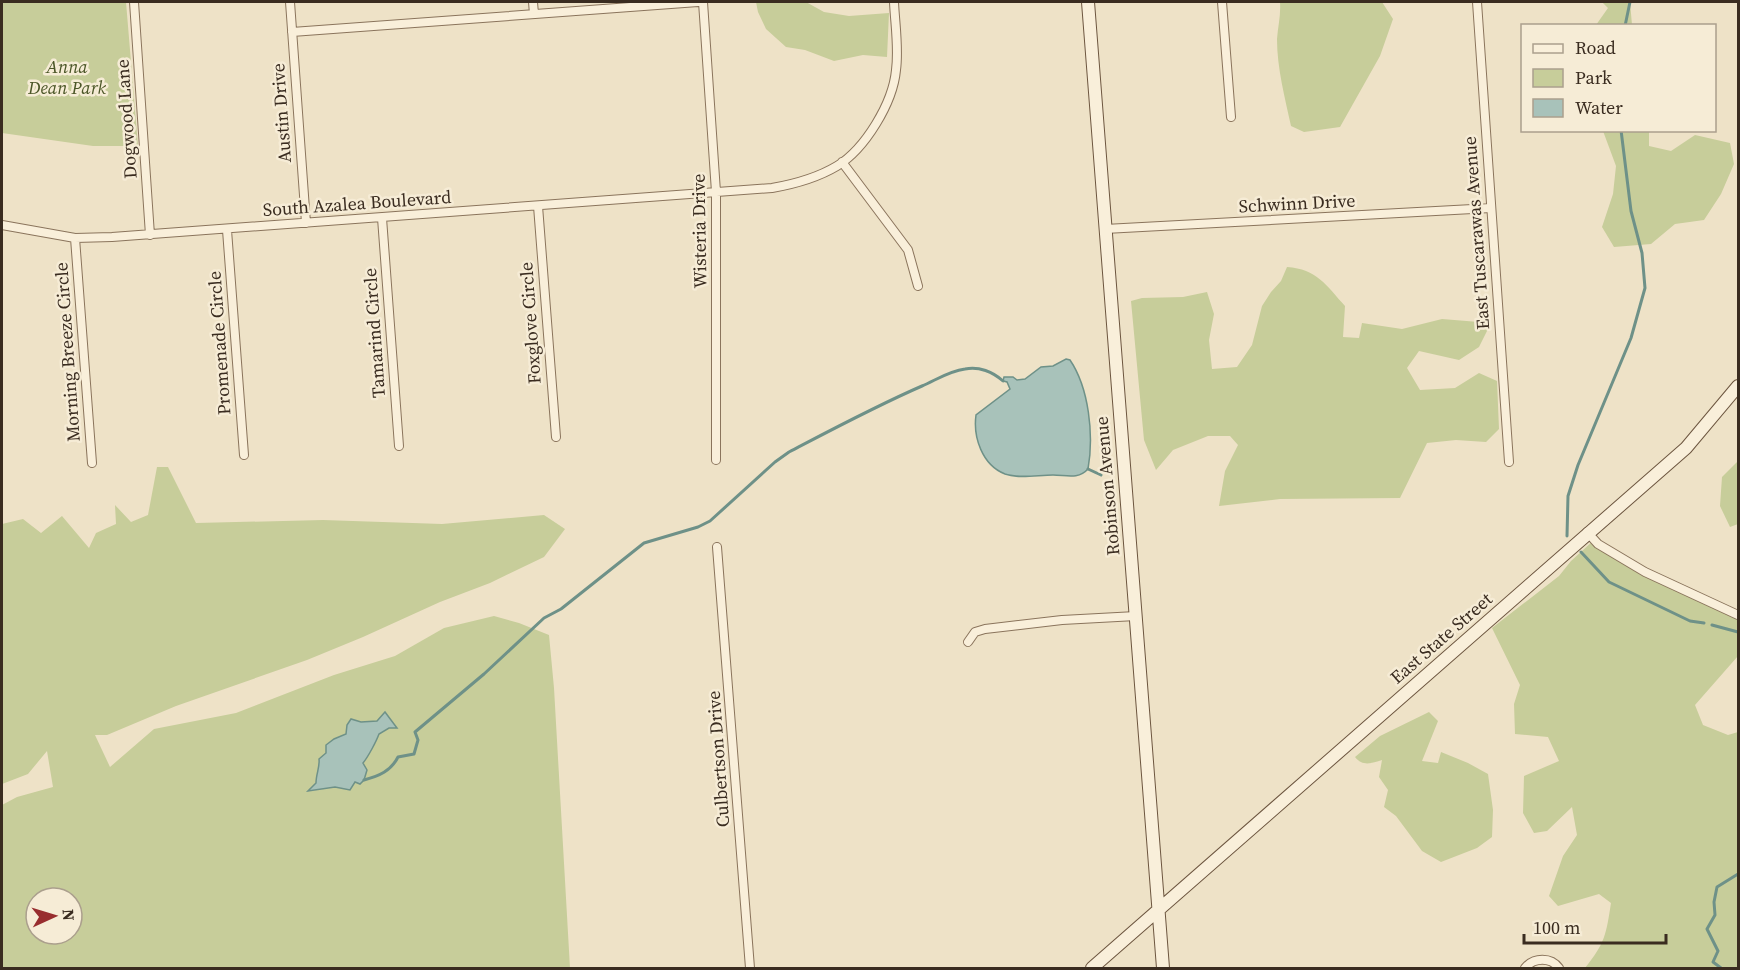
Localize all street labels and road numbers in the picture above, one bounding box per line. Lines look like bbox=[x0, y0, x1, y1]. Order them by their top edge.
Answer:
street label: Dogwood Lane bbox=[109, 59, 143, 179]
street label: Austin Drive bbox=[265, 62, 297, 164]
street label: East Tuscarawas Avenue bbox=[1457, 135, 1495, 331]
street label: Wisteria Drive bbox=[685, 173, 713, 289]
street label: South Azalea Boulevard bbox=[262, 184, 452, 222]
street label: Schwinn Drive bbox=[1238, 187, 1356, 219]
street label: Morning Breeze Circle bbox=[48, 261, 86, 443]
street label: Foxglove Circle bbox=[513, 261, 547, 385]
street label: Tamarind Circle bbox=[357, 267, 391, 399]
street label: Promenade Circle bbox=[202, 270, 236, 416]
street label: Robinson Avenue bbox=[1088, 415, 1126, 557]
street label: East State Street bbox=[1385, 587, 1497, 689]
street label: Culbertson Drive bbox=[701, 690, 735, 828]

